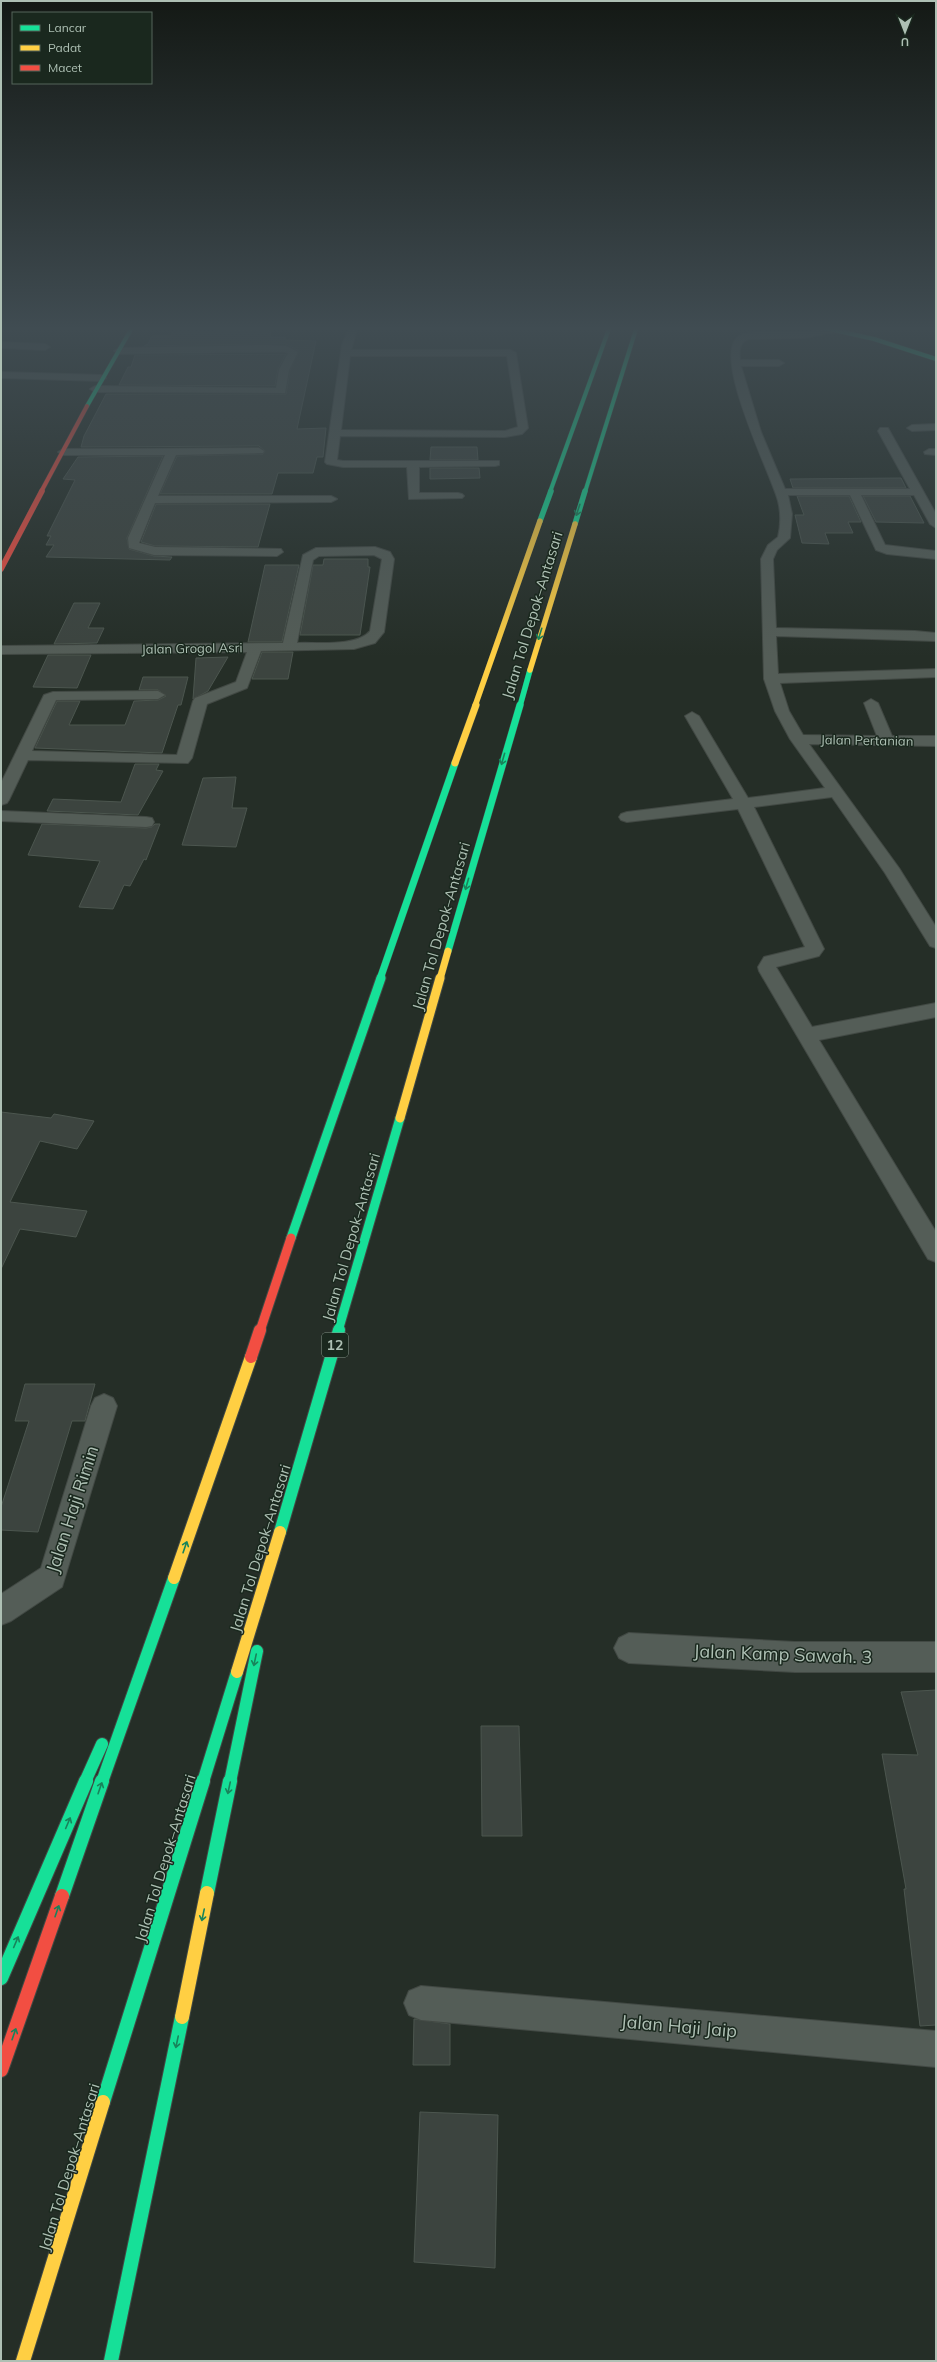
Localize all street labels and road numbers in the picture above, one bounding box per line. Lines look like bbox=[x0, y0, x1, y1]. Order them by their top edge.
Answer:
street label: Jalan Tol Depok–Antasari bbox=[497, 529, 567, 701]
street label: Jalan Grogol Asri bbox=[141, 639, 243, 657]
street label: Jalan Pertanian bbox=[820, 731, 914, 749]
street label: Jalan Tol Depok–Antasari bbox=[408, 840, 474, 1012]
street label: Jalan Tol Depok–Antasari bbox=[318, 1151, 384, 1323]
road number: 12 bbox=[322, 1333, 348, 1357]
street label: Jalan Haji Rimin bbox=[41, 1443, 103, 1575]
street label: Jalan Tol Depok–Antasari bbox=[225, 1462, 295, 1634]
street label: Jalan Kamp Sawah. 3 bbox=[693, 1639, 873, 1669]
street label: Jalan Tol Depok–Antasari bbox=[130, 1772, 200, 1944]
street label: Jalan Haji Jaip bbox=[620, 2009, 738, 2043]
street label: Jalan Tol Depok–Antasari bbox=[34, 2081, 104, 2253]

